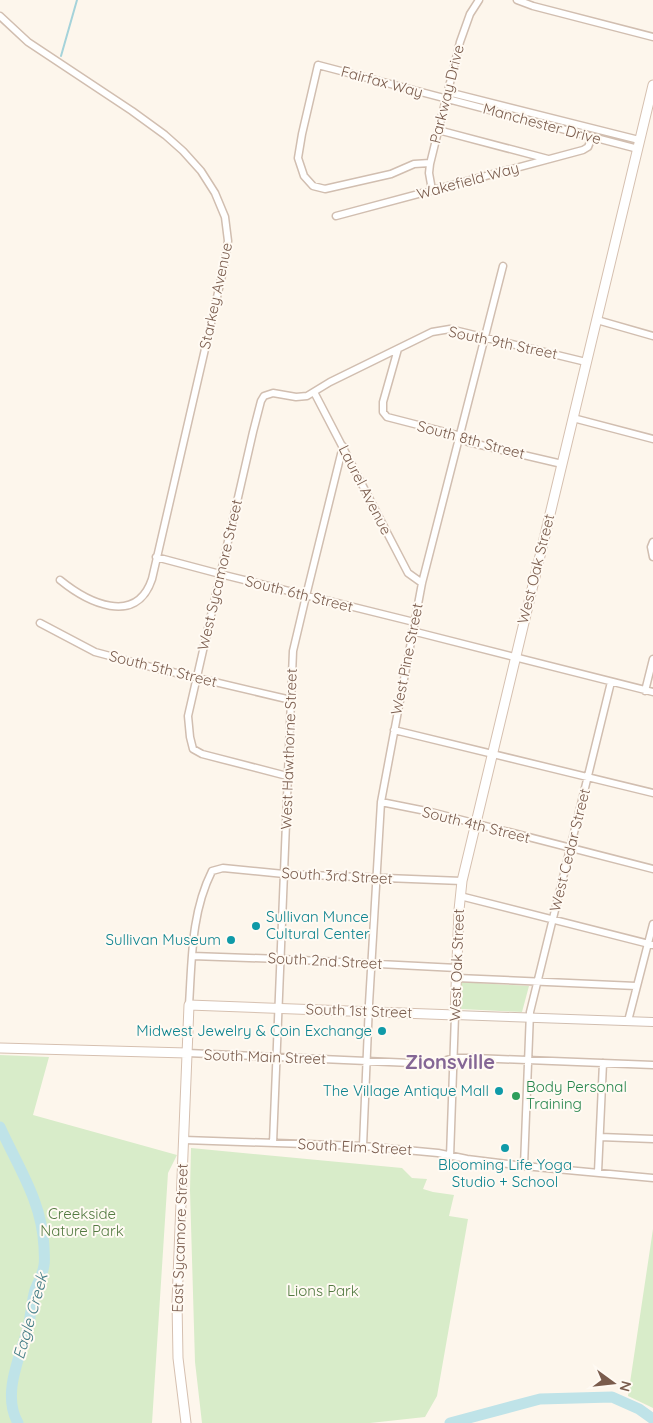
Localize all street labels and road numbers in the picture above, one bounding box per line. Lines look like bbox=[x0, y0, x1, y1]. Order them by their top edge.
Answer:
street label: Parkway Drive bbox=[425, 43, 468, 145]
street label: Fairfax Way bbox=[339, 61, 425, 102]
street label: Manchester Drive bbox=[481, 99, 603, 148]
street label: Wakefield Way bbox=[415, 158, 521, 203]
street label: Starkey Avenue bbox=[195, 241, 236, 351]
street label: South 9th Street bbox=[447, 322, 559, 363]
street label: South 8th Street bbox=[415, 416, 527, 463]
street label: Laurel Avenue bbox=[335, 442, 396, 538]
street label: West Sycamore Street bbox=[193, 498, 246, 652]
street label: West Oak Street bbox=[513, 512, 558, 626]
street label: South 6th Street bbox=[243, 571, 355, 616]
street label: West Pine Street bbox=[386, 601, 427, 716]
street label: South 5th Street bbox=[107, 646, 219, 691]
street label: West Hawthorne Street bbox=[276, 668, 301, 830]
street label: West Cedar Street bbox=[545, 786, 594, 913]
street label: South 4th Street bbox=[420, 802, 532, 847]
street label: South 3rd Street bbox=[281, 863, 393, 888]
street label: West Oak Street bbox=[445, 908, 468, 1022]
street label: South 2nd Street bbox=[267, 948, 383, 973]
street label: South 1st Street bbox=[305, 999, 413, 1022]
street label: South Main Street bbox=[204, 1045, 326, 1068]
street label: South Elm Street bbox=[297, 1134, 413, 1159]
street label: East Sycamore Street bbox=[167, 1163, 192, 1313]

